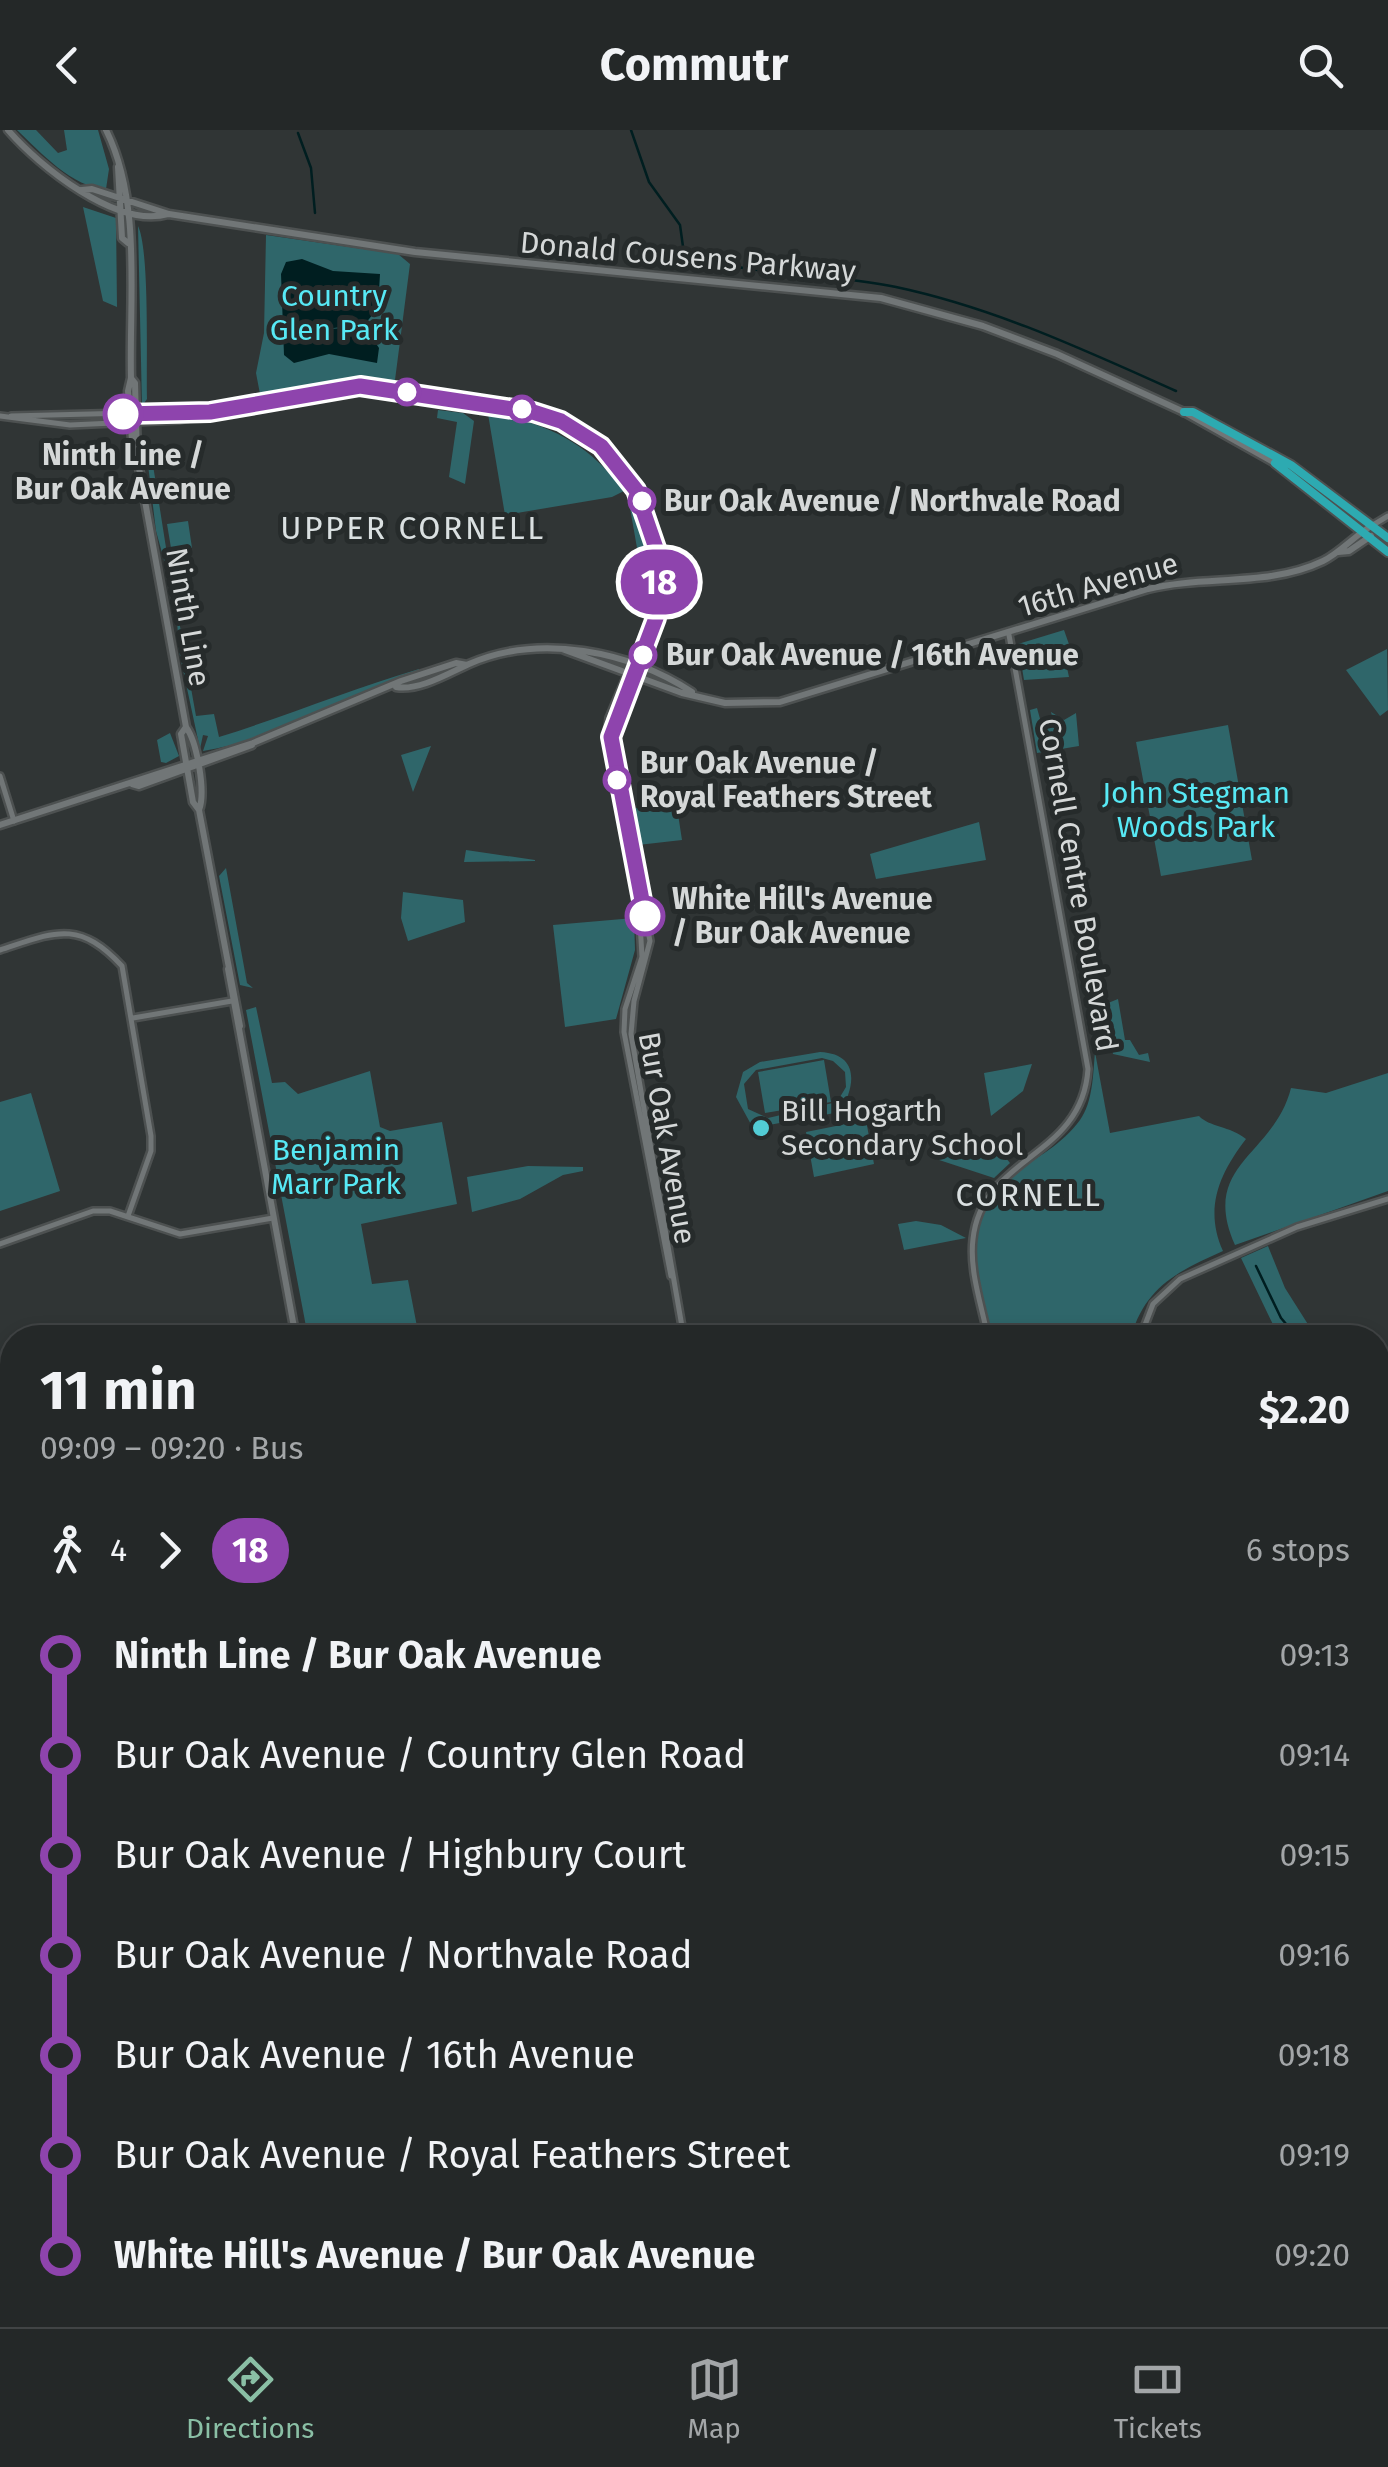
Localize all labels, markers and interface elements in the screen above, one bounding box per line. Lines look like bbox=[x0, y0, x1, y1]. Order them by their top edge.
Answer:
icon: back bbox=[40, 38, 95, 93]
text: Commutr bbox=[600, 38, 788, 92]
icon: search bbox=[1293, 38, 1348, 93]
street label: Donald Cousens Parkway bbox=[519, 224, 858, 290]
park label: Country Glen Park bbox=[270, 278, 399, 348]
unlabelled marker bbox=[394, 379, 420, 405]
marker: Ninth Line / Bur Oak Avenue bbox=[104, 395, 142, 433]
unlabelled marker bbox=[509, 396, 535, 422]
place label: Ninth Line / Bur Oak Avenue bbox=[15, 437, 231, 507]
place label: Bur Oak Avenue / Northvale Road bbox=[664, 483, 1121, 519]
marker: Bur Oak Avenue / Northvale Road bbox=[629, 488, 655, 514]
district label: UPPER CORNELL bbox=[280, 509, 546, 547]
street label: Ninth Line bbox=[158, 545, 218, 689]
street label: 16th Avenue bbox=[1014, 545, 1182, 625]
line badge: 18 bbox=[614, 550, 704, 614]
text: 18 bbox=[641, 561, 677, 603]
place label: Bur Oak Avenue / 16th Avenue bbox=[666, 637, 1079, 673]
marker: Bur Oak Avenue / 16th Avenue bbox=[630, 642, 656, 668]
street label: Cornell Centre Boulevard bbox=[1031, 715, 1125, 1055]
place label: Bur Oak Avenue / Royal Feathers Street bbox=[640, 745, 932, 815]
marker: Bur Oak Avenue / Royal Feathers Street bbox=[604, 767, 630, 793]
park label: John Stegman Woods Park bbox=[1102, 775, 1290, 845]
place label: White Hill's Avenue / Bur Oak Avenue bbox=[672, 881, 933, 951]
marker: White Hill's Avenue / Bur Oak Avenue bbox=[626, 897, 664, 935]
street label: Bur Oak Avenue bbox=[631, 1029, 703, 1247]
place label: Bill Hogarth Secondary School bbox=[781, 1093, 1023, 1163]
marker: Bill Hogarth Secondary School bbox=[750, 1117, 772, 1139]
park label: Benjamin Marr Park bbox=[271, 1132, 402, 1202]
district label: CORNELL bbox=[955, 1176, 1103, 1214]
text: 11 min bbox=[40, 1358, 197, 1424]
text: $2.20 bbox=[1259, 1387, 1350, 1433]
text: 09:09 – 09:20 · Bus bbox=[40, 1429, 303, 1467]
icon: walk bbox=[40, 1523, 95, 1578]
icon: forward bbox=[142, 1523, 197, 1578]
text: 18 bbox=[232, 1529, 269, 1571]
text: 4 bbox=[110, 1531, 127, 1569]
text: 6 stops bbox=[1246, 1531, 1350, 1569]
text: Ninth Line / Bur Oak Avenue bbox=[114, 1632, 602, 1678]
text: 09:13 bbox=[1279, 1636, 1350, 1674]
text: Bur Oak Avenue / Country Glen Road bbox=[114, 1732, 746, 1778]
text: 09:14 bbox=[1278, 1736, 1350, 1774]
text: Bur Oak Avenue / Highbury Court bbox=[114, 1832, 686, 1878]
text: 09:15 bbox=[1279, 1836, 1350, 1874]
text: Bur Oak Avenue / Northvale Road bbox=[114, 1932, 692, 1978]
text: 09:16 bbox=[1278, 1936, 1350, 1974]
text: Bur Oak Avenue / 16th Avenue bbox=[114, 2032, 635, 2078]
text: 09:18 bbox=[1278, 2036, 1350, 2074]
text: Bur Oak Avenue / Royal Feathers Street bbox=[114, 2132, 790, 2178]
text: 09:19 bbox=[1279, 2136, 1350, 2174]
text: White Hill's Avenue / Bur Oak Avenue bbox=[114, 2232, 755, 2278]
text: 09:20 bbox=[1274, 2236, 1350, 2274]
tab: Directions bbox=[186, 2352, 314, 2445]
tab: Map bbox=[687, 2352, 742, 2445]
tab: Tickets bbox=[1114, 2352, 1202, 2445]

